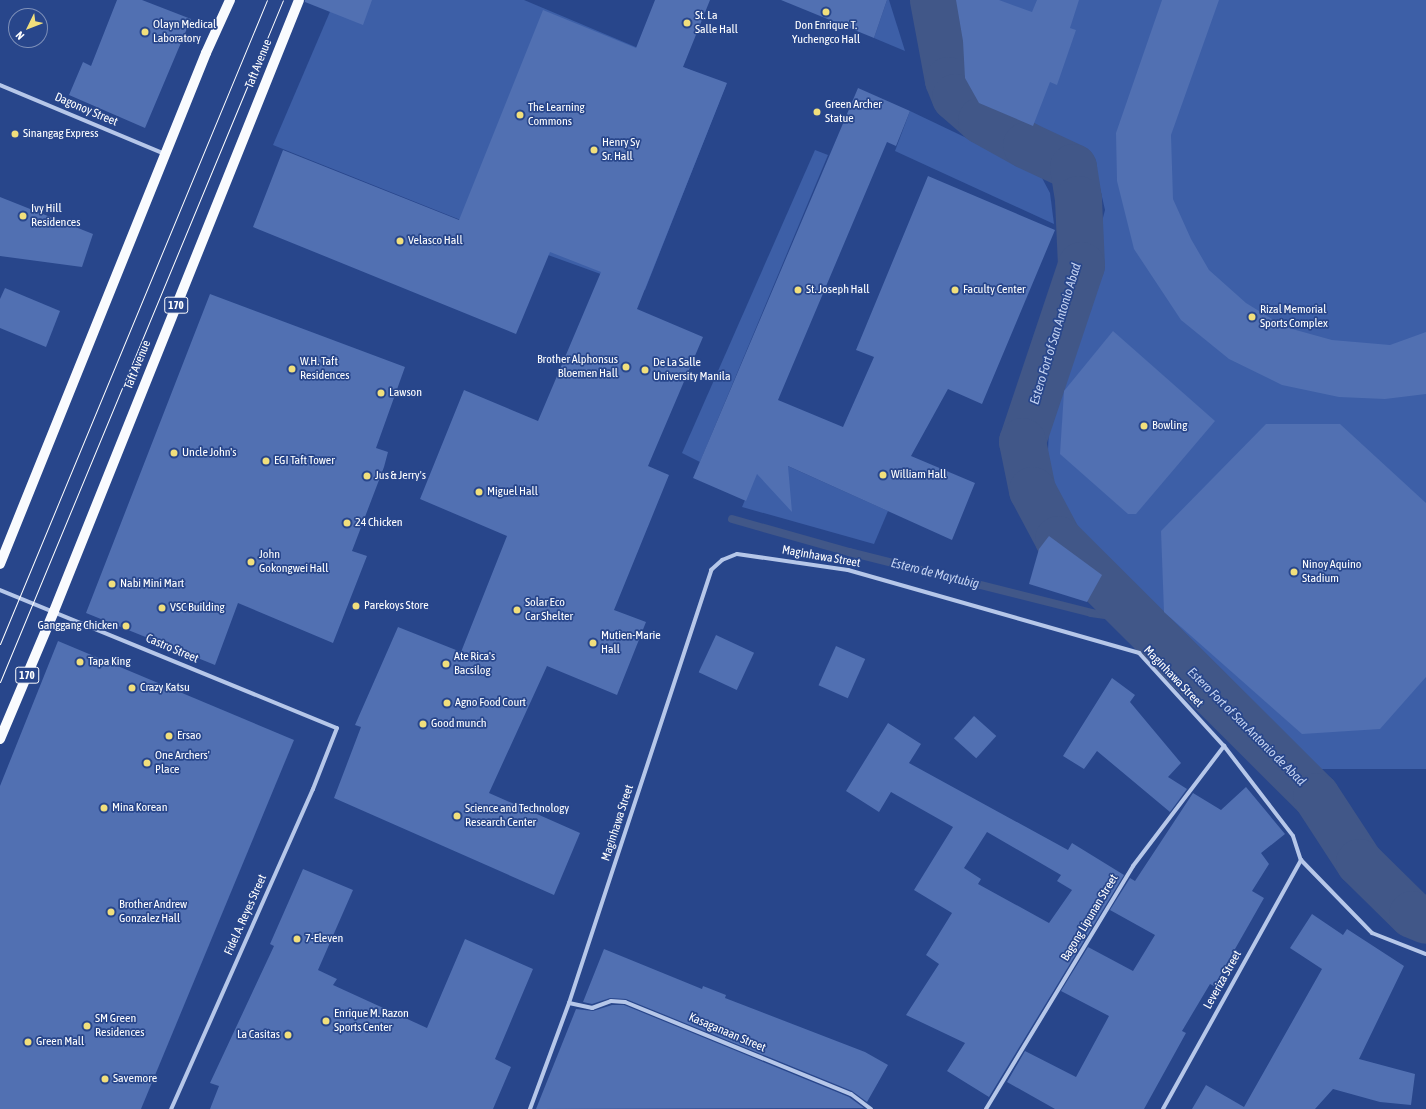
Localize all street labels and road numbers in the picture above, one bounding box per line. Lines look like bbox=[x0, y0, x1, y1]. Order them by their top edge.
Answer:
street label: Taft Avenue bbox=[243, 37, 275, 91]
street label: Dagonoy Street bbox=[52, 90, 120, 130]
road number: 170 bbox=[164, 296, 188, 314]
street label: Taft Avenue bbox=[122, 338, 154, 392]
street label: Maginhawa Street bbox=[781, 543, 861, 571]
street label: Castro Street bbox=[143, 631, 201, 667]
street label: Maginhawa Street bbox=[1140, 643, 1206, 711]
road number: 170 bbox=[15, 666, 39, 684]
street label: Maginhawa Street bbox=[599, 783, 637, 863]
street label: Fidel A. Reyes Street bbox=[222, 872, 270, 958]
street label: Bagong Lipunan Street bbox=[1058, 872, 1122, 964]
street label: Leveriza Street bbox=[1201, 948, 1245, 1012]
street label: Kasaganaan Street bbox=[686, 1010, 768, 1056]

